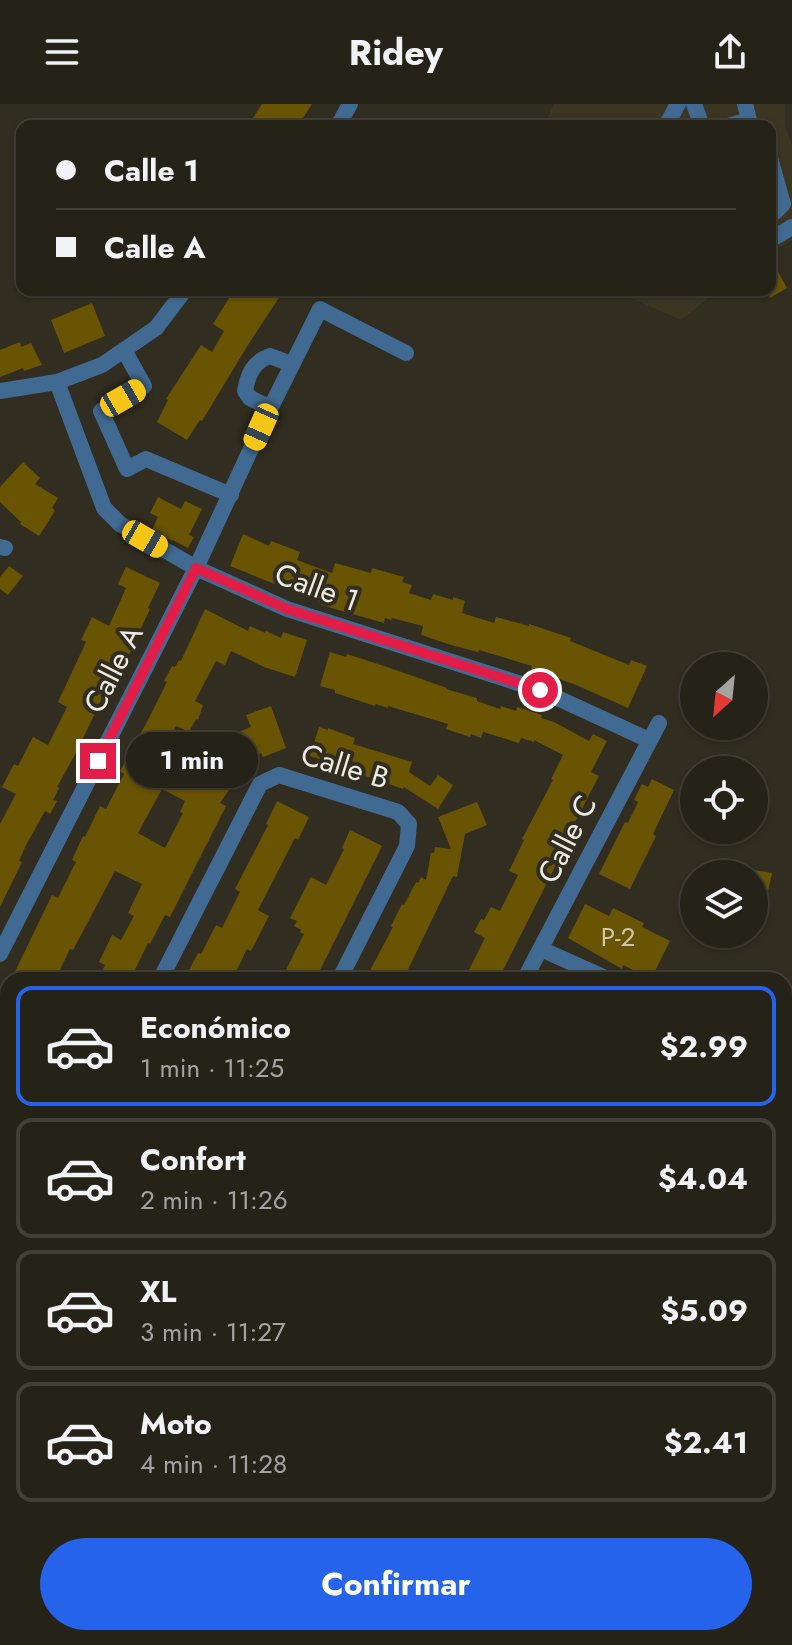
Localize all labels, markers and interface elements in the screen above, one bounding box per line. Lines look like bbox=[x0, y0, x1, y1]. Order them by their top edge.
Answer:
text: Ridey bbox=[349, 26, 443, 78]
icon: menu bbox=[40, 30, 84, 74]
icon: share bbox=[708, 30, 752, 74]
text: Calle 1 bbox=[104, 149, 199, 192]
text: Calle A bbox=[104, 226, 206, 269]
car bbox=[96, 376, 150, 420]
car bbox=[240, 400, 282, 454]
car bbox=[118, 517, 172, 561]
street label: Calle 1 bbox=[269, 552, 365, 622]
street label: Calle A bbox=[73, 618, 153, 720]
north arrow bbox=[680, 652, 768, 740]
map controls bbox=[680, 652, 768, 948]
route start bbox=[522, 672, 558, 708]
street label: Calle B bbox=[296, 732, 394, 800]
callout: 1 min bbox=[126, 733, 258, 789]
text: 1 min bbox=[160, 741, 224, 779]
route end bbox=[80, 743, 116, 779]
button: locate bbox=[680, 756, 768, 844]
street label: Calle C bbox=[527, 787, 607, 891]
button: layers bbox=[680, 860, 768, 948]
house number: P-2 bbox=[601, 918, 635, 956]
text: Económico bbox=[140, 1006, 291, 1049]
icon: car bbox=[44, 1010, 116, 1082]
text: $2.99 bbox=[660, 1025, 748, 1068]
text: 1 min · 11:25 bbox=[140, 1049, 284, 1087]
text: Confort bbox=[140, 1138, 246, 1181]
icon: car bbox=[44, 1142, 116, 1214]
text: $4.04 bbox=[658, 1157, 748, 1200]
text: 2 min · 11:26 bbox=[140, 1181, 288, 1219]
text: XL bbox=[140, 1270, 176, 1313]
icon: car bbox=[44, 1274, 116, 1346]
text: $5.09 bbox=[660, 1289, 748, 1332]
text: 3 min · 11:27 bbox=[140, 1313, 286, 1351]
text: Moto bbox=[140, 1402, 212, 1445]
icon: car bbox=[44, 1406, 116, 1478]
text: $2.41 bbox=[664, 1421, 748, 1464]
text: 4 min · 11:28 bbox=[140, 1445, 287, 1483]
button: Confirmar bbox=[40, 1538, 752, 1630]

